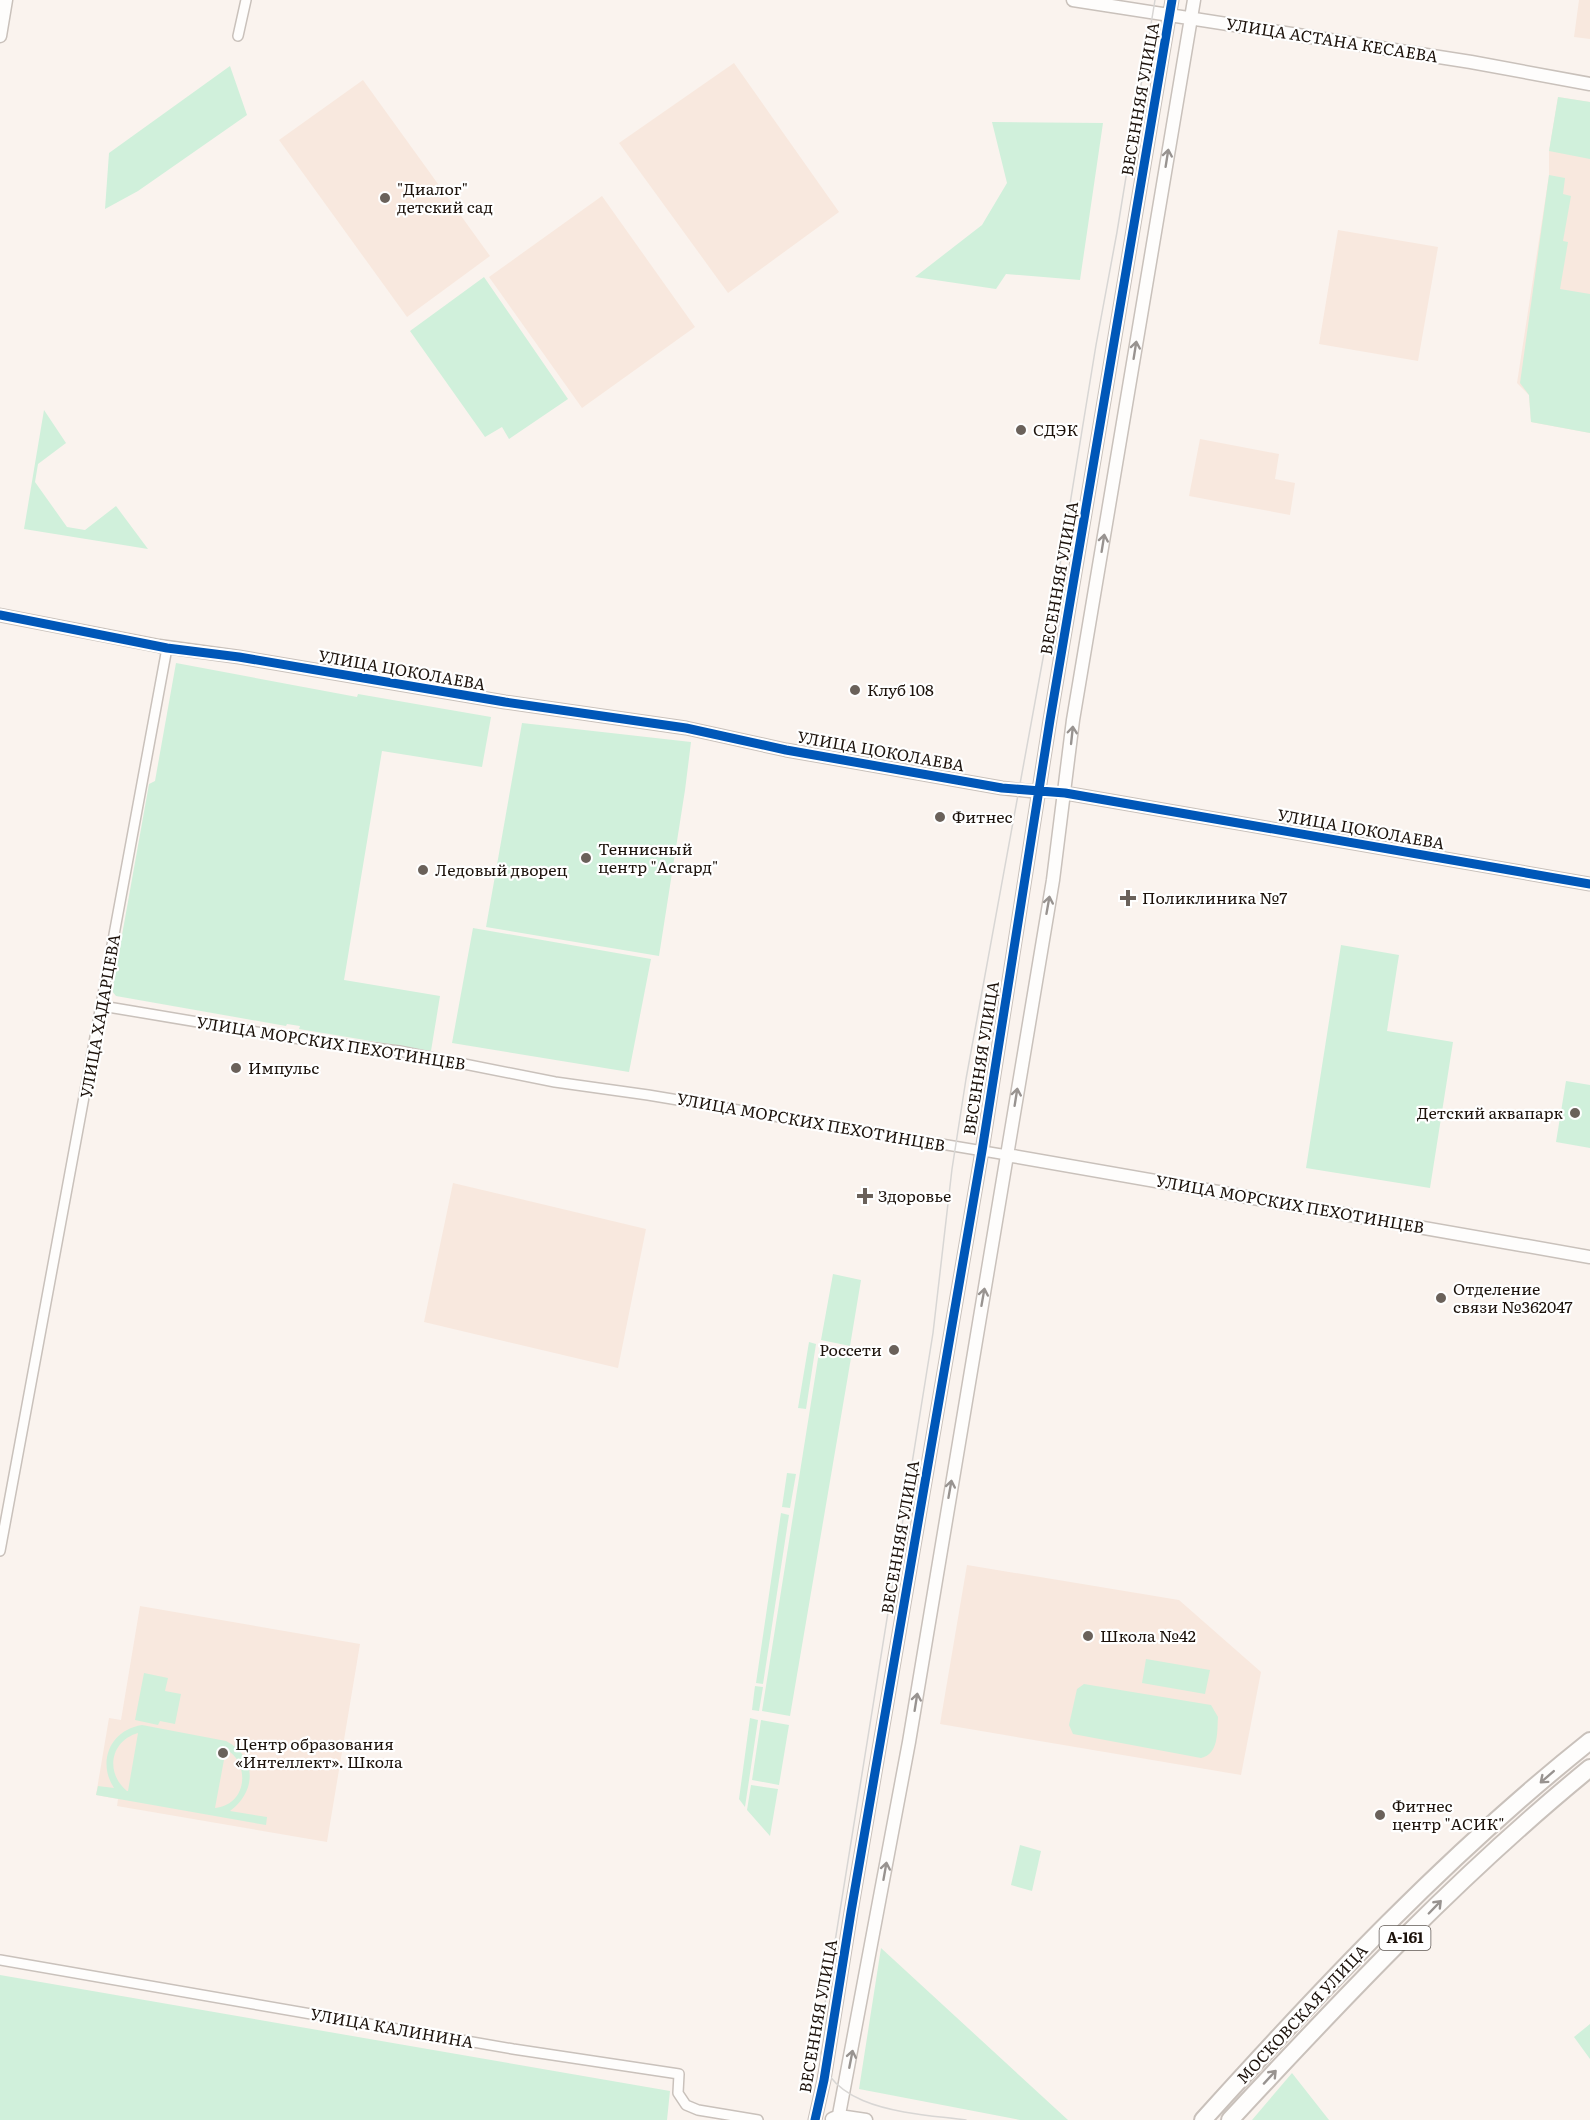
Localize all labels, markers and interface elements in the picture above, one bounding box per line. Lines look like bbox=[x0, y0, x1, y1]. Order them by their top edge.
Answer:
street label: УЛИЦА АСТАНА КЕСАЕВА bbox=[1225, 10, 1440, 68]
street label: ВЕСЕННЯЯ УЛИЦА bbox=[1114, 20, 1164, 178]
one-way arrow bbox=[1162, 149, 1173, 168]
place label: "Диалог" детский сад bbox=[397, 176, 493, 218]
marker: "Диалог" детский сад bbox=[378, 191, 392, 205]
one-way arrow bbox=[1130, 341, 1141, 361]
place label: СДЭК bbox=[1033, 417, 1078, 441]
marker: СДЭК bbox=[1014, 423, 1028, 437]
street label: ВЕСЕННЯЯ УЛИЦА bbox=[1033, 499, 1083, 657]
one-way arrow bbox=[1098, 533, 1109, 553]
street label: УЛИЦА ЦОКОЛАЕВА bbox=[317, 642, 488, 696]
place label: Клуб 108 bbox=[867, 677, 934, 701]
marker: Клуб 108 bbox=[848, 683, 862, 697]
street label: УЛИЦА ЦОКОЛАЕВА bbox=[796, 723, 967, 777]
one-way arrow bbox=[1067, 726, 1078, 746]
street label: УЛИЦА ЦОКОЛАЕВА bbox=[1276, 801, 1447, 855]
place label: Фитнес bbox=[952, 804, 1013, 828]
marker: Фитнес bbox=[933, 810, 947, 824]
place label: Теннисный центр "Асгард" bbox=[598, 836, 718, 878]
marker: Теннисный центр "Асгард" bbox=[579, 851, 593, 865]
place label: Ледовый дворец bbox=[435, 857, 568, 881]
marker: Ледовый дворец bbox=[416, 863, 430, 877]
place label: Поликлиника №7 bbox=[1142, 885, 1287, 909]
marker: Поликлиника №7 bbox=[1119, 889, 1137, 907]
one-way arrow bbox=[1043, 896, 1054, 915]
street label: УЛИЦА ХАДАРЦЕВА bbox=[73, 932, 125, 1100]
street label: ВЕСЕННЯЯ УЛИЦА bbox=[956, 979, 1004, 1137]
street label: УЛИЦА МОРСКИХ ПЕХОТИНЦЕВ bbox=[195, 1009, 467, 1075]
place label: Импульс bbox=[248, 1055, 319, 1079]
marker: Импульс bbox=[229, 1061, 243, 1075]
street label: УЛИЦА МОРСКИХ ПЕХОТИНЦЕВ bbox=[675, 1086, 947, 1156]
one-way arrow bbox=[1011, 1088, 1022, 1108]
place label: Детский аквапарк bbox=[1417, 1100, 1564, 1124]
marker: Детский аквапарк bbox=[1568, 1106, 1582, 1120]
street label: УЛИЦА МОРСКИХ ПЕХОТИНЦЕВ bbox=[1154, 1168, 1426, 1238]
place label: Здоровье bbox=[878, 1183, 951, 1207]
marker: Здоровье bbox=[856, 1187, 874, 1205]
place label: Отделение связи №362047 bbox=[1453, 1276, 1573, 1318]
one-way arrow bbox=[977, 1287, 988, 1307]
marker: Отделение связи №362047 bbox=[1434, 1291, 1448, 1305]
place label: Россети bbox=[819, 1337, 882, 1361]
marker: Россети bbox=[887, 1343, 901, 1357]
street label: ВЕСЕННЯЯ УЛИЦА bbox=[874, 1458, 924, 1616]
one-way arrow bbox=[945, 1479, 956, 1499]
place label: Школа №42 bbox=[1100, 1623, 1196, 1647]
marker: Школа №42 bbox=[1081, 1629, 1095, 1643]
one-way arrow bbox=[910, 1692, 921, 1712]
place label: Центр образования «Интеллект». Школа bbox=[235, 1731, 403, 1773]
marker: Центр образования «Интеллект». Школа bbox=[216, 1746, 230, 1760]
one-way arrow bbox=[1540, 1770, 1555, 1784]
place label: Фитнес центр "АСИК" bbox=[1392, 1793, 1504, 1835]
marker: Фитнес центр "АСИК" bbox=[1373, 1808, 1387, 1822]
one-way arrow bbox=[880, 1862, 891, 1882]
one-way arrow bbox=[1428, 1900, 1443, 1915]
road number: А-161 bbox=[1380, 1926, 1430, 1950]
street label: ВЕСЕННЯЯ УЛИЦА bbox=[792, 1937, 842, 2095]
street label: МОСКОВСКАЯ УЛИЦА bbox=[1230, 1938, 1373, 2088]
street label: УЛИЦА КАЛИНИНА bbox=[309, 2001, 476, 2053]
one-way arrow bbox=[846, 2049, 857, 2069]
one-way arrow bbox=[1263, 2070, 1277, 2085]

